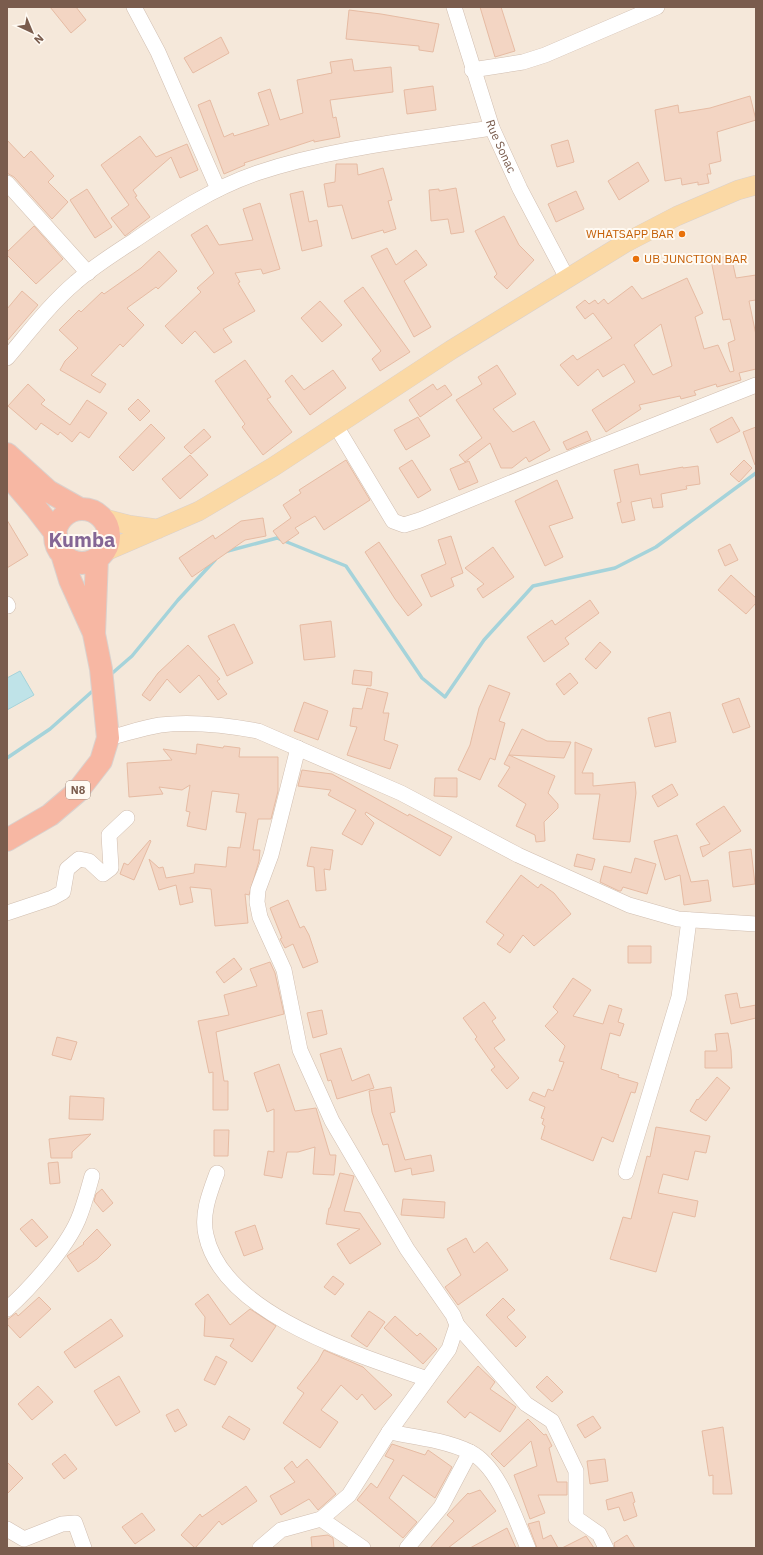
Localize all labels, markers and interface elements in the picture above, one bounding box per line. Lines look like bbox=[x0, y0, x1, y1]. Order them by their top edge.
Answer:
north arrow bbox=[12, 12, 52, 52]
text: N bbox=[31, 31, 47, 47]
street label: Rue Sonac bbox=[483, 118, 520, 175]
place label: WHATSAPP BAR bbox=[586, 226, 674, 241]
marker: WHATSAPP BAR bbox=[677, 229, 687, 239]
place label: UB JUNCTION BAR bbox=[644, 251, 748, 266]
marker: UB JUNCTION BAR bbox=[631, 254, 641, 264]
district label: Kumba bbox=[49, 526, 115, 553]
road number: N8 bbox=[66, 781, 90, 799]

